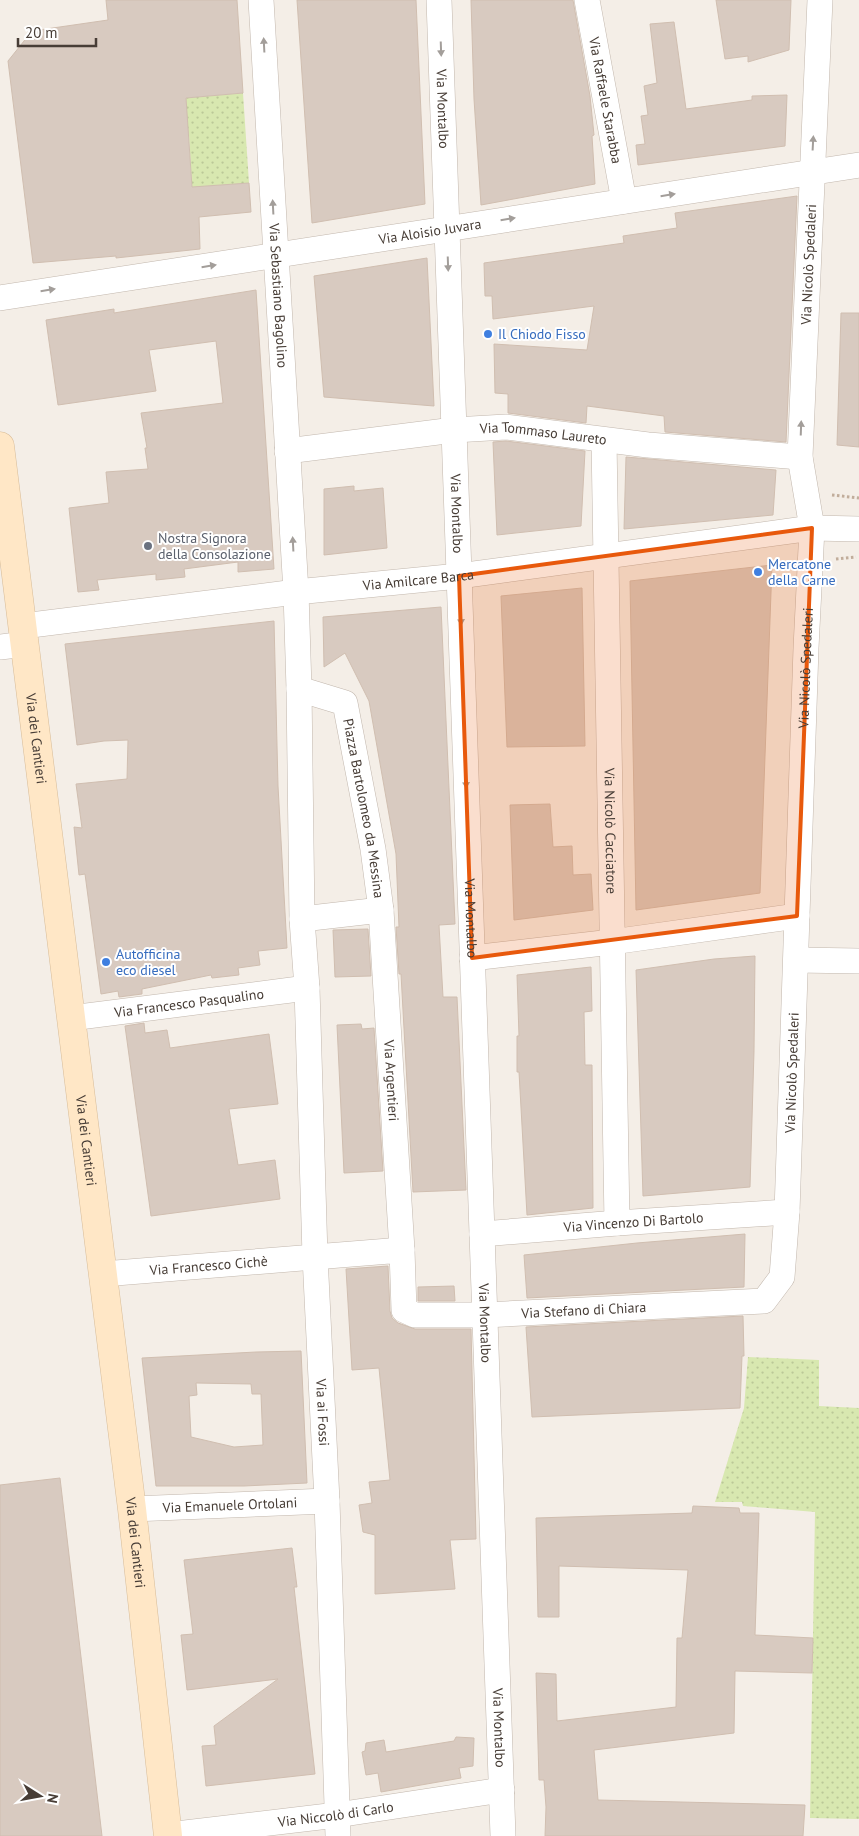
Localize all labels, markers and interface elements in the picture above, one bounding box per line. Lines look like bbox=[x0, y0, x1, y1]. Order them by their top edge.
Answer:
scale bar bbox=[18, 15, 95, 47]
text: 20 m bbox=[25, 23, 58, 42]
street label: Via Raffaele Starabba bbox=[585, 35, 626, 165]
one-way arrow bbox=[259, 36, 267, 52]
one-way arrow bbox=[437, 41, 445, 57]
street label: Via Montalbo bbox=[432, 68, 453, 149]
one-way arrow bbox=[809, 135, 817, 151]
one-way arrow bbox=[661, 190, 677, 198]
one-way arrow bbox=[268, 199, 276, 215]
street label: Via Nicolò Spedaleri bbox=[797, 204, 820, 326]
street label: Via Aloisio Juvara bbox=[376, 215, 482, 248]
one-way arrow bbox=[500, 215, 516, 223]
street label: Via Sebastiano Bagolino bbox=[265, 222, 292, 368]
one-way arrow bbox=[445, 256, 453, 272]
one-way arrow bbox=[201, 261, 217, 269]
one-way arrow bbox=[41, 286, 57, 294]
place label: Il Chiodo Fisso bbox=[498, 325, 586, 343]
marker: Il Chiodo Fisso bbox=[482, 328, 494, 340]
street label: Via Tommaso Laureto bbox=[478, 418, 608, 449]
one-way arrow bbox=[797, 420, 805, 436]
street label: Via Montalbo bbox=[446, 473, 467, 554]
place label: Nostra Signora della Consolazione bbox=[158, 529, 271, 563]
one-way arrow bbox=[288, 536, 296, 552]
marker: Nostra Signora della Consolazione bbox=[142, 540, 154, 552]
place label: Mercatone della Carne bbox=[768, 555, 836, 589]
street label: Via Amilcare Barca bbox=[361, 565, 475, 594]
marker: Mercatone della Carne bbox=[752, 566, 764, 578]
street label: Via Nicolò Spedaleri bbox=[794, 607, 817, 730]
one-way arrow bbox=[457, 611, 465, 627]
street label: Via dei Cantieri bbox=[22, 691, 51, 785]
street label: Piazza Bartolomeo da Messina bbox=[339, 717, 388, 899]
street label: Via Nicolò Cacciatore bbox=[600, 767, 621, 894]
one-way arrow bbox=[463, 773, 471, 789]
street label: Via Montalbo bbox=[461, 877, 481, 959]
place label: Autofficina eco diesel bbox=[116, 945, 180, 979]
marker: Autofficina eco diesel bbox=[100, 956, 112, 968]
street label: Via Francesco Pasqualino bbox=[112, 985, 265, 1022]
street label: Via Nicolò Spedaleri bbox=[781, 1012, 803, 1134]
street label: Via Argentieri bbox=[380, 1038, 403, 1122]
street label: Via dei Cantieri bbox=[72, 1093, 101, 1187]
street label: Via Vincenzo Di Bartolo bbox=[562, 1208, 704, 1236]
street label: Via Francesco Cichè bbox=[148, 1252, 268, 1279]
street label: Via Montalbo bbox=[475, 1282, 496, 1363]
street label: Via Stefano di Chiara bbox=[520, 1298, 647, 1322]
street label: Via ai Fossi bbox=[312, 1377, 333, 1446]
street label: Via Emanuele Ortolani bbox=[161, 1493, 298, 1517]
street label: Via dei Cantieri bbox=[121, 1495, 150, 1589]
street label: Via Montalbo bbox=[489, 1687, 510, 1768]
north arrow bbox=[15, 1771, 65, 1821]
text: N bbox=[43, 1792, 62, 1805]
street label: Via Niccolò di Carlo bbox=[276, 1798, 395, 1831]

